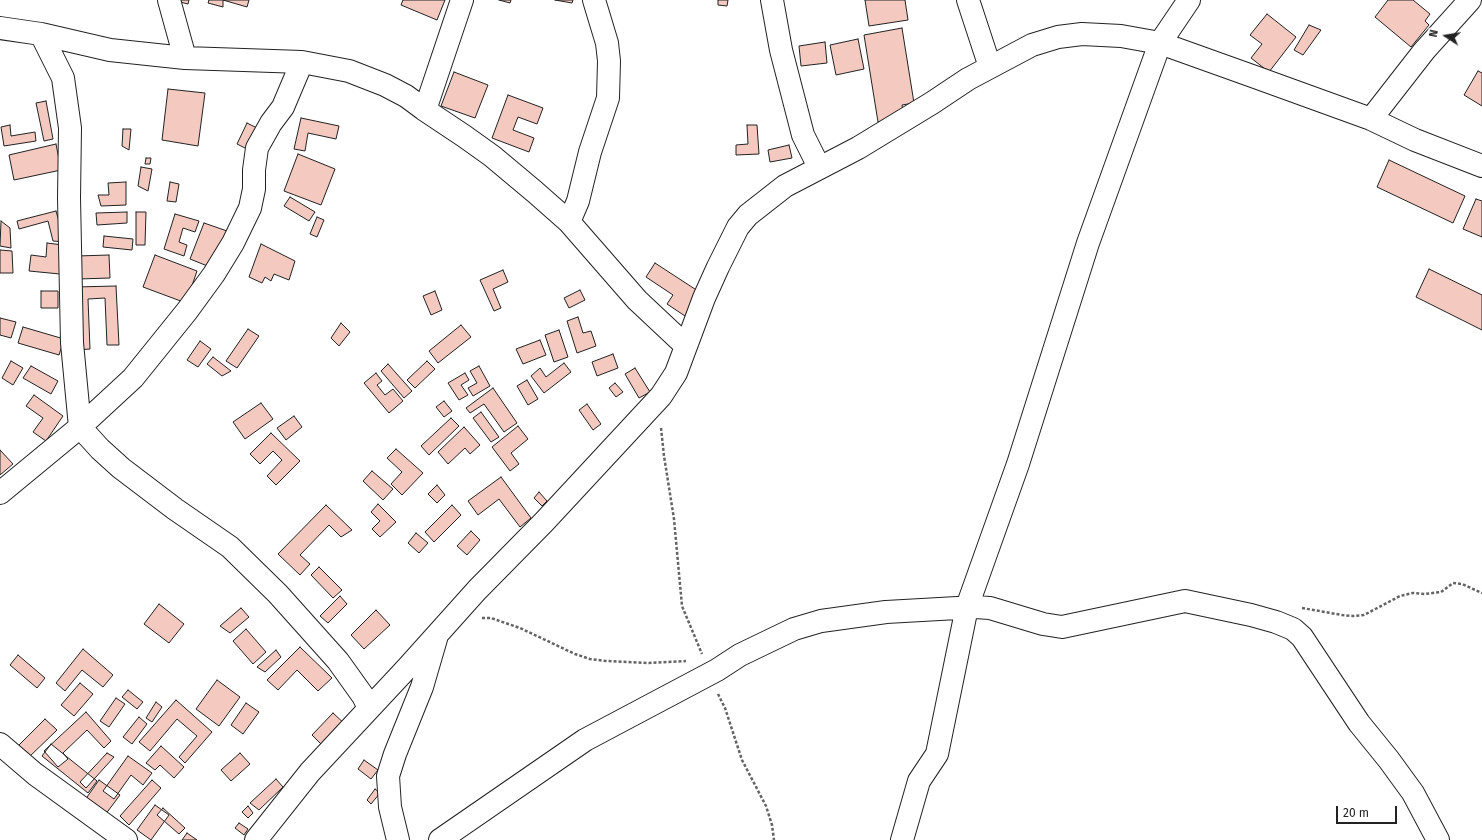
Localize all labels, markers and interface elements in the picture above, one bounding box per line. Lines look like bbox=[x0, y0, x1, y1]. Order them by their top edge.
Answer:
north arrow bbox=[1426, 16, 1466, 56]
text: N bbox=[1427, 28, 1441, 38]
scale bar bbox=[1338, 798, 1399, 824]
text: 20 m bbox=[1343, 806, 1369, 820]

